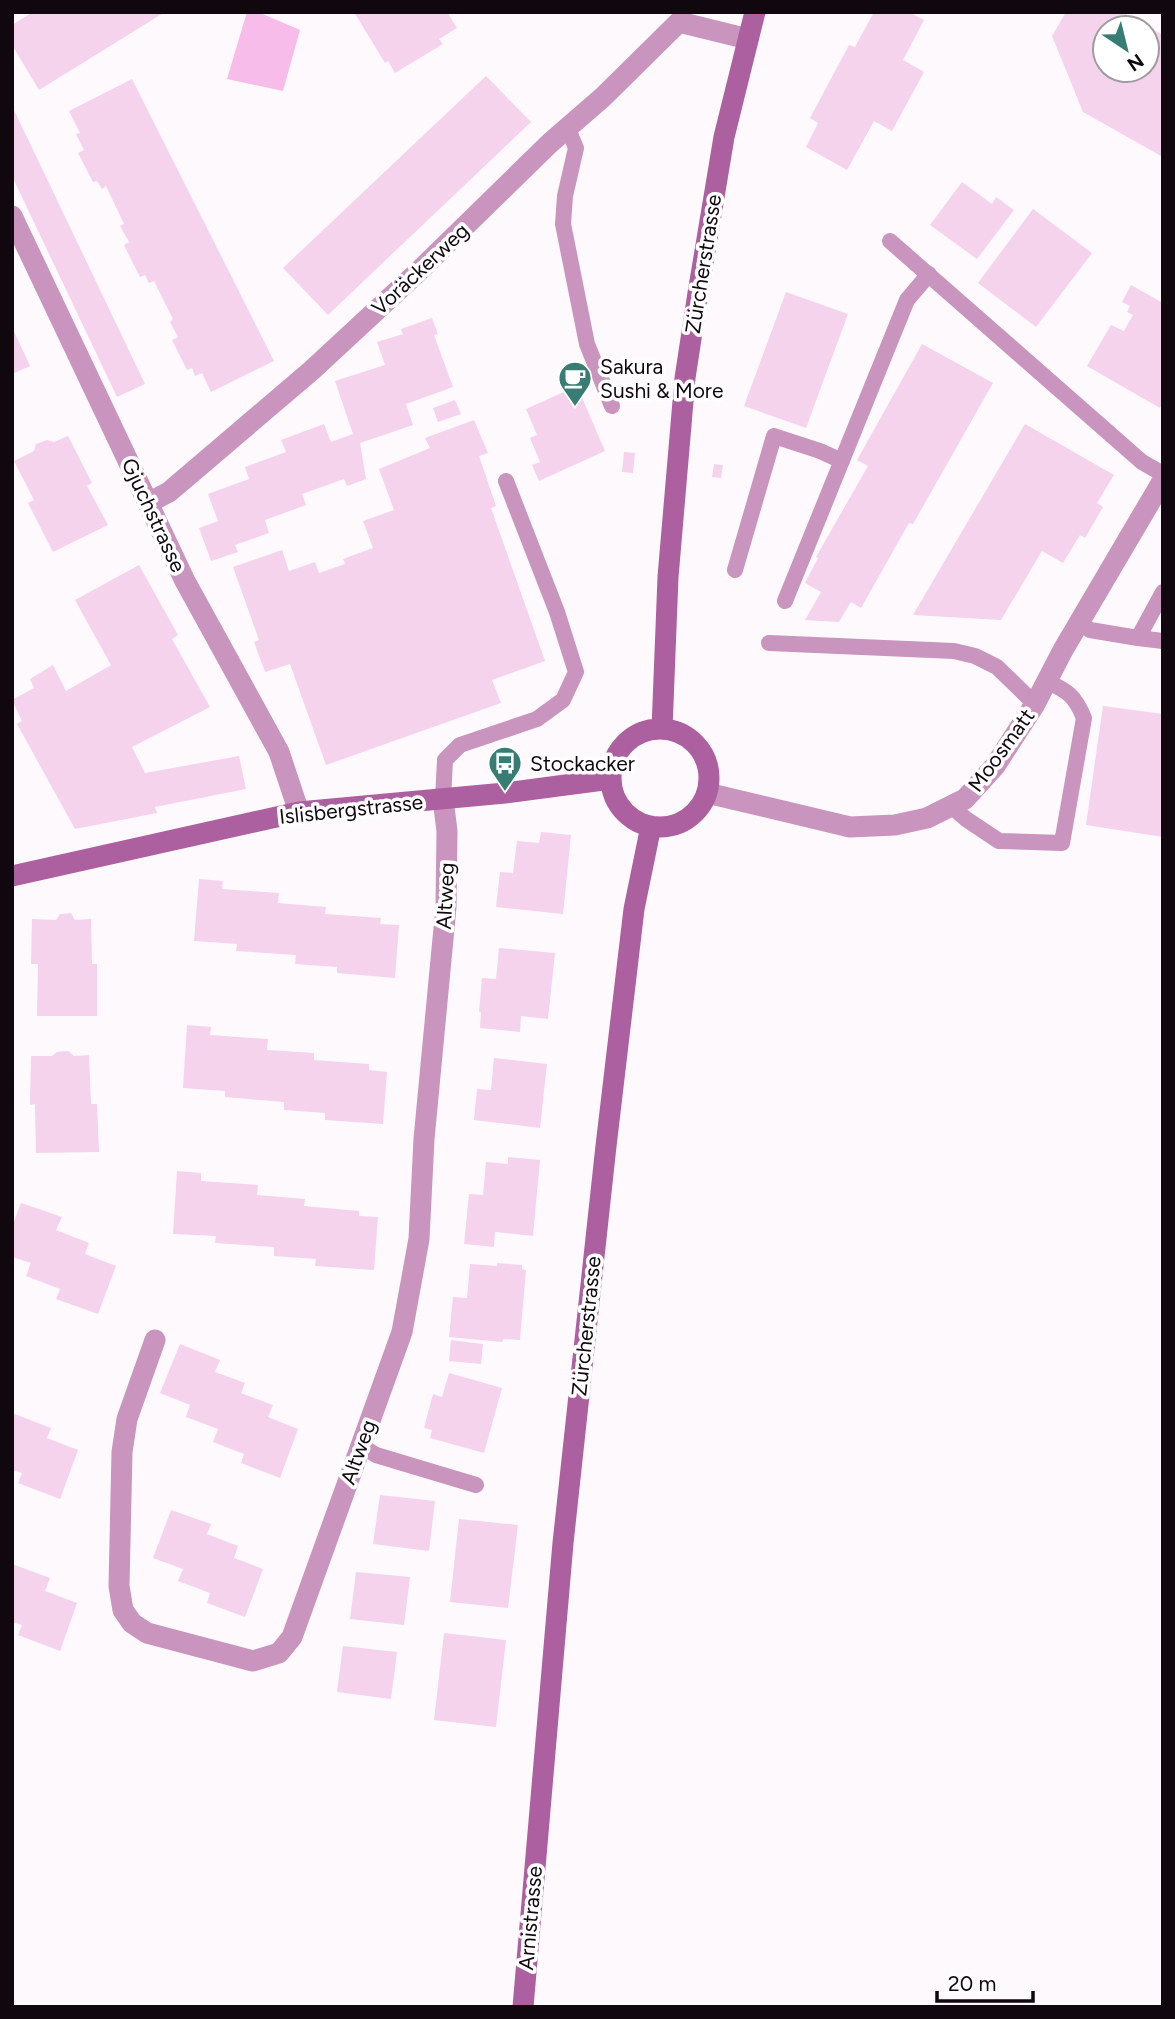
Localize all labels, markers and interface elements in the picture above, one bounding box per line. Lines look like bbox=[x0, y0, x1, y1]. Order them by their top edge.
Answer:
north arrow bbox=[1091, 14, 1161, 84]
text: N bbox=[1123, 49, 1148, 76]
street label: Zürcherstrasse bbox=[680, 193, 726, 335]
street label: Voräckerweg bbox=[366, 218, 474, 320]
place label: Sakura Sushi & More bbox=[600, 354, 723, 403]
cafe icon: Sakura Sushi & More bbox=[556, 359, 594, 408]
street label: Gjuchstrasse bbox=[117, 454, 191, 576]
street label: Moosmatt bbox=[963, 704, 1039, 796]
bus stop icon: Stockacker bbox=[486, 744, 524, 793]
place label: Stockacker bbox=[530, 751, 635, 776]
street label: Islisbergstrasse bbox=[278, 789, 424, 829]
street label: Altweg bbox=[431, 862, 459, 930]
street label: Zürcherstrasse bbox=[566, 1255, 606, 1397]
street label: Altweg bbox=[335, 1416, 381, 1488]
street label: Arnistrasse bbox=[513, 1865, 547, 1971]
scale bar bbox=[937, 1960, 1033, 2004]
text: 20 m bbox=[948, 1971, 996, 1996]

